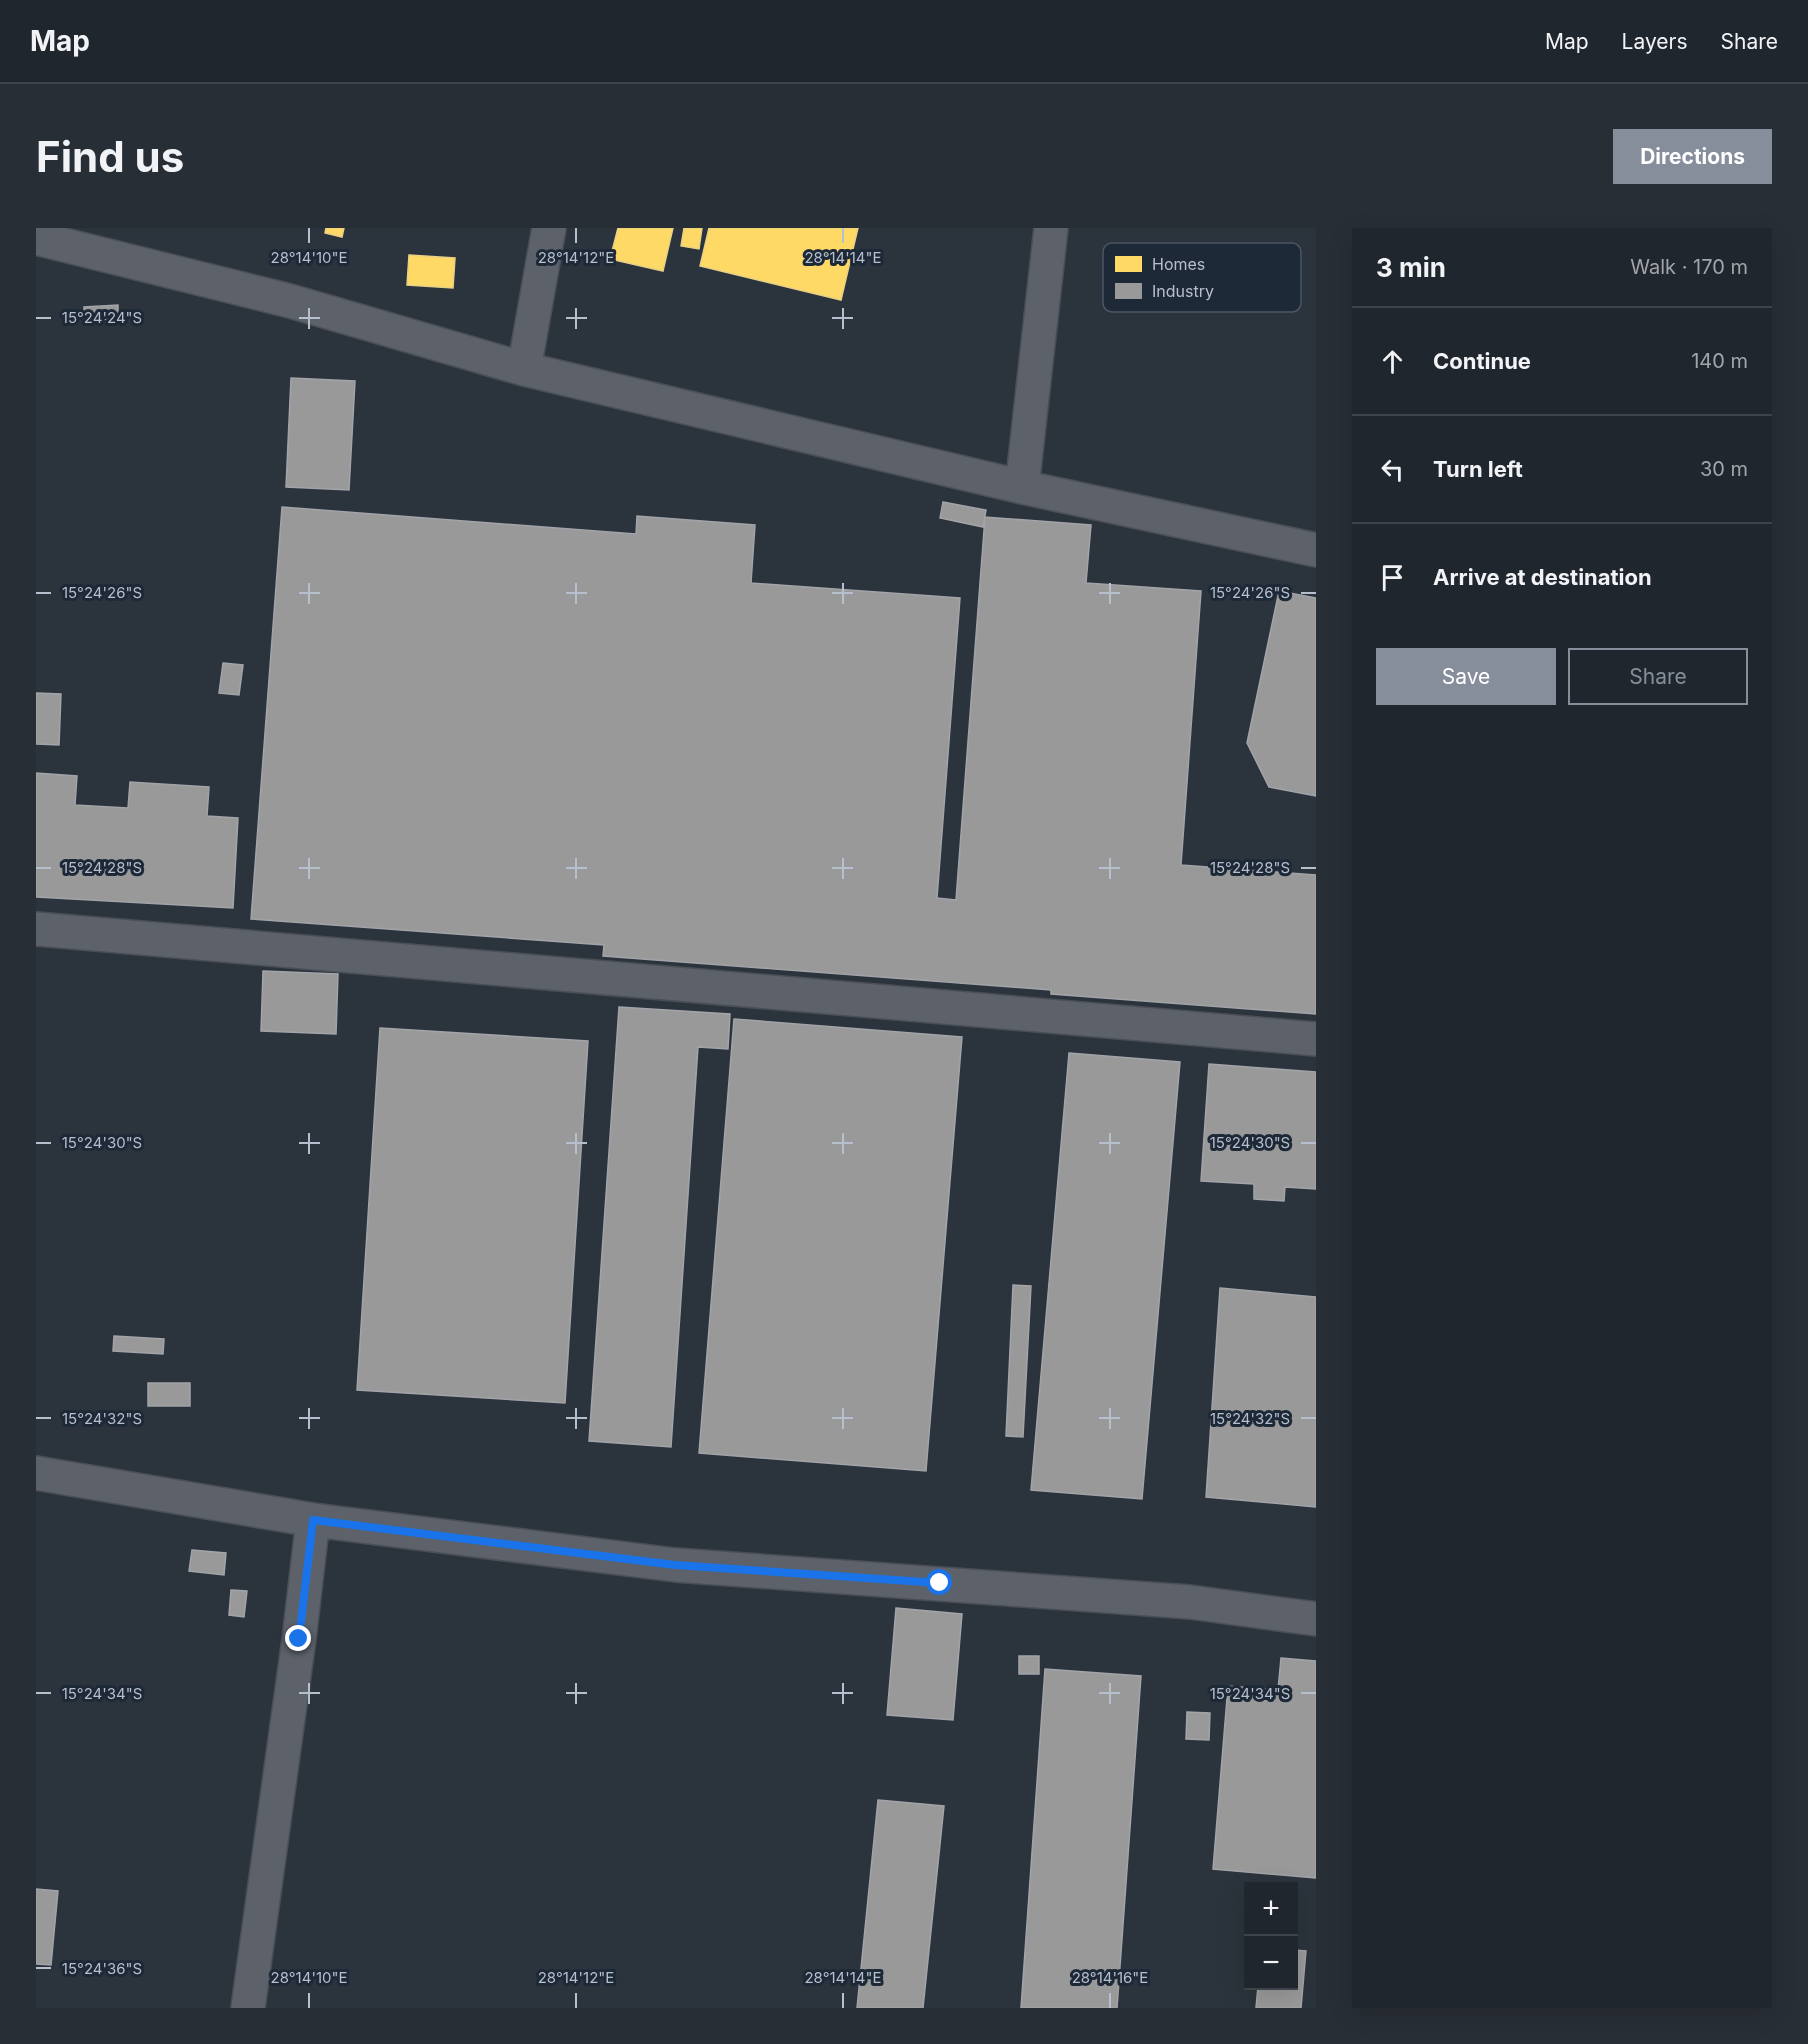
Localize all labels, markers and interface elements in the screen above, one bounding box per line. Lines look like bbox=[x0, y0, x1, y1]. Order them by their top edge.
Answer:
text: Map bbox=[30, 24, 90, 58]
text: Map bbox=[1545, 29, 1589, 54]
text: Layers bbox=[1622, 29, 1688, 54]
text: Share bbox=[1721, 29, 1778, 54]
button: Directions bbox=[1613, 129, 1772, 184]
text: Find us bbox=[36, 131, 184, 182]
legend bbox=[1103, 243, 1301, 312]
text: 28°14'10"E bbox=[271, 248, 347, 267]
text: 28°14'12"E bbox=[538, 248, 614, 267]
text: 28°14'14"E bbox=[804, 248, 882, 267]
text: 3 min bbox=[1376, 252, 1446, 283]
text: Homes bbox=[1152, 254, 1205, 274]
text: Walk · 170 m bbox=[1630, 255, 1748, 279]
text: Industry bbox=[1152, 281, 1214, 301]
text: 15°24'24"S bbox=[62, 308, 142, 327]
icon: ahead bbox=[1376, 345, 1409, 378]
text: Continue bbox=[1433, 348, 1531, 374]
text: 140 m bbox=[1691, 349, 1748, 373]
icon: left bbox=[1376, 453, 1409, 486]
text: Turn left bbox=[1433, 456, 1523, 482]
text: 30 m bbox=[1700, 457, 1748, 481]
icon: arrive bbox=[1376, 561, 1409, 594]
text: Arrive at destination bbox=[1433, 564, 1652, 590]
text: 15°24'26"S bbox=[62, 583, 142, 602]
text: 15°24'26"S bbox=[1210, 583, 1290, 602]
button: Save bbox=[1376, 648, 1556, 705]
button: Share bbox=[1568, 648, 1748, 705]
text: 15°24'28"S bbox=[62, 858, 142, 877]
text: 15°24'28"S bbox=[1210, 858, 1290, 877]
text: 15°24'30"S bbox=[62, 1133, 142, 1152]
text: 15°24'30"S bbox=[1210, 1133, 1290, 1152]
text: 15°24'32"S bbox=[62, 1409, 142, 1428]
text: 15°24'32"S bbox=[1210, 1409, 1290, 1428]
route start bbox=[926, 1569, 952, 1595]
route end bbox=[285, 1625, 311, 1651]
text: 15°24'34"S bbox=[62, 1684, 142, 1703]
text: 15°24'34"S bbox=[1210, 1684, 1290, 1703]
map controls bbox=[1244, 1882, 1298, 1990]
button: + bbox=[1244, 1882, 1298, 1936]
button: − bbox=[1244, 1936, 1298, 1990]
text: 15°24'36"S bbox=[62, 1959, 142, 1978]
text: 28°14'10"E bbox=[271, 1968, 347, 1987]
text: 28°14'12"E bbox=[538, 1968, 614, 1987]
text: 28°14'14"E bbox=[804, 1968, 882, 1987]
text: 28°14'16"E bbox=[1072, 1968, 1148, 1987]

